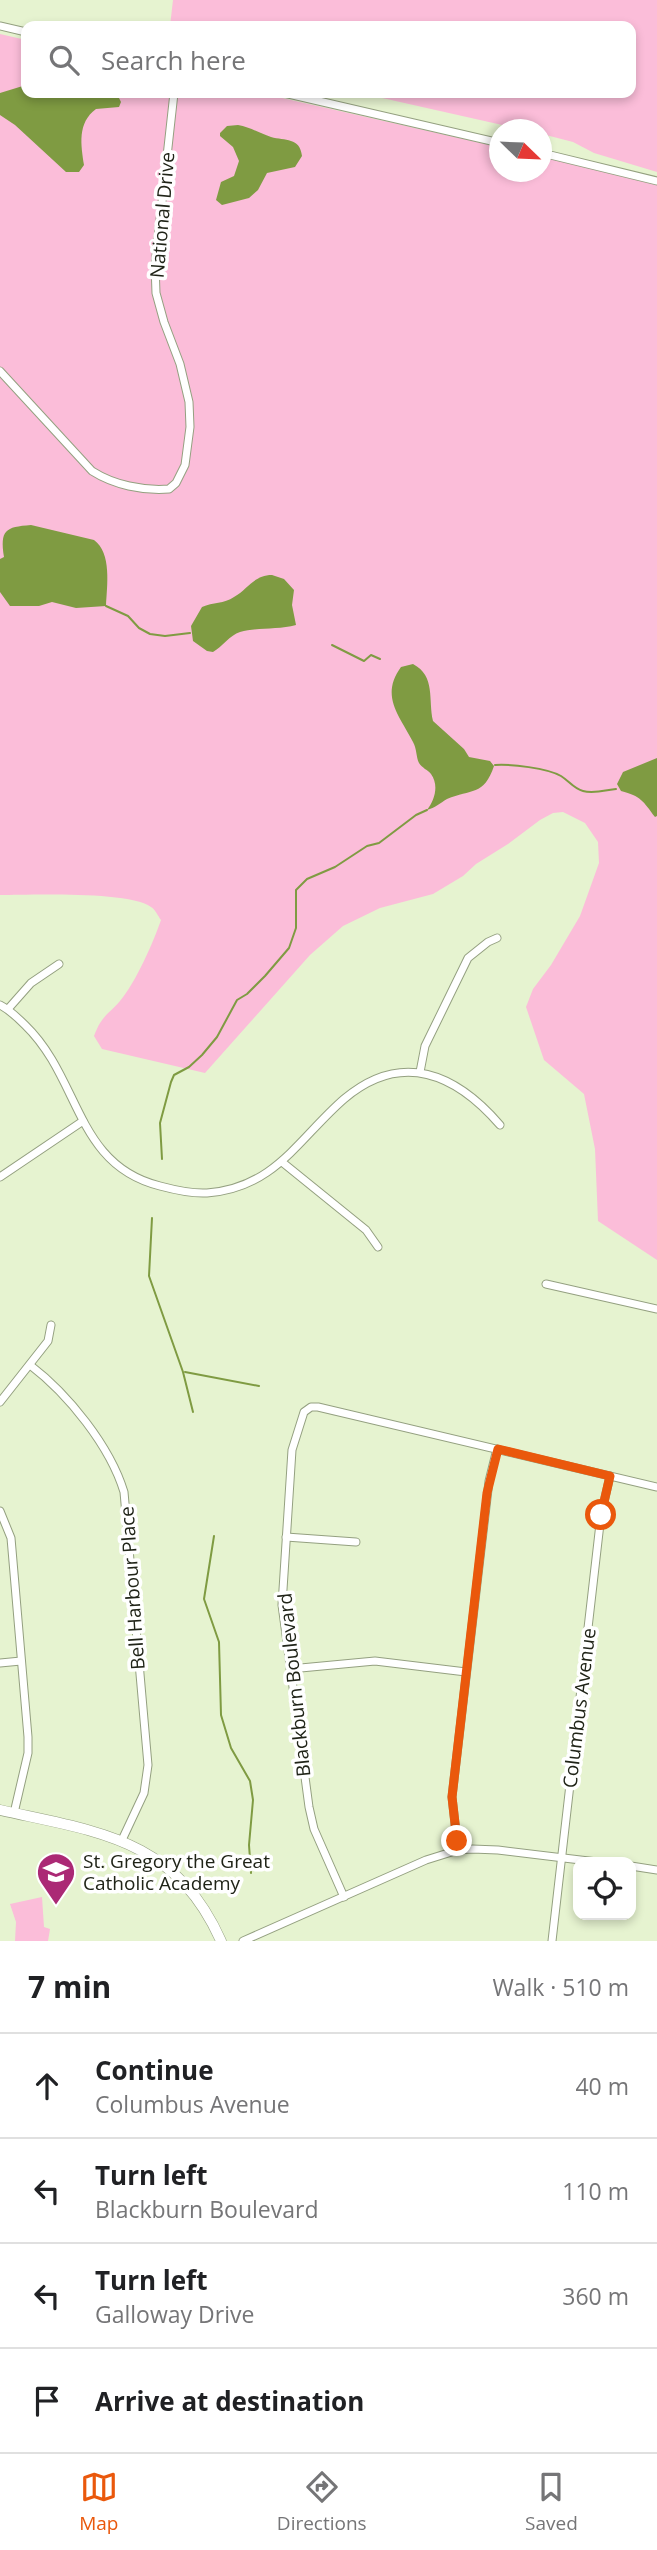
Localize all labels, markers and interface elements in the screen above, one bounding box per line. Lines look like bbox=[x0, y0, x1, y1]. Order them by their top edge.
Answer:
search box bbox=[21, 21, 636, 98]
icon: search bbox=[45, 41, 83, 79]
text: Search here bbox=[101, 42, 246, 78]
north arrow bbox=[489, 119, 552, 182]
street label: National Drive bbox=[144, 151, 180, 279]
route start bbox=[585, 1499, 616, 1530]
street label: Bell Harbour Place bbox=[113, 1505, 151, 1671]
street label: Blackburn Boulevard bbox=[271, 1592, 317, 1778]
street label: Columbus Avenue bbox=[556, 1627, 602, 1789]
route end bbox=[441, 1825, 472, 1856]
place label: St. Gregory the Great Catholic Academy bbox=[83, 1848, 270, 1896]
school or university icon: St. Gregory the Great Catholic Academy bbox=[35, 1851, 77, 1906]
map controls bbox=[573, 1857, 636, 1920]
button: locate bbox=[573, 1857, 636, 1920]
text: 7 min bbox=[28, 1966, 111, 2007]
text: Walk · 510 m bbox=[492, 1971, 629, 2003]
text: Continue bbox=[95, 2052, 214, 2088]
icon: ahead bbox=[28, 2067, 66, 2105]
text: 40 m bbox=[575, 2070, 629, 2102]
text: Columbus Avenue bbox=[95, 2088, 290, 2120]
text: Turn left bbox=[95, 2157, 207, 2193]
icon: left bbox=[28, 2172, 66, 2210]
text: 110 m bbox=[562, 2175, 629, 2207]
text: Blackburn Boulevard bbox=[95, 2193, 318, 2225]
text: Turn left bbox=[95, 2262, 207, 2298]
icon: left bbox=[28, 2277, 66, 2315]
text: 360 m bbox=[562, 2280, 629, 2312]
text: Galloway Drive bbox=[95, 2298, 254, 2330]
icon: arrive bbox=[28, 2382, 66, 2420]
text: Arrive at destination bbox=[95, 2383, 364, 2419]
tab: Map bbox=[79, 2468, 118, 2536]
tab: Directions bbox=[277, 2468, 367, 2536]
tab: Saved bbox=[525, 2468, 578, 2536]

